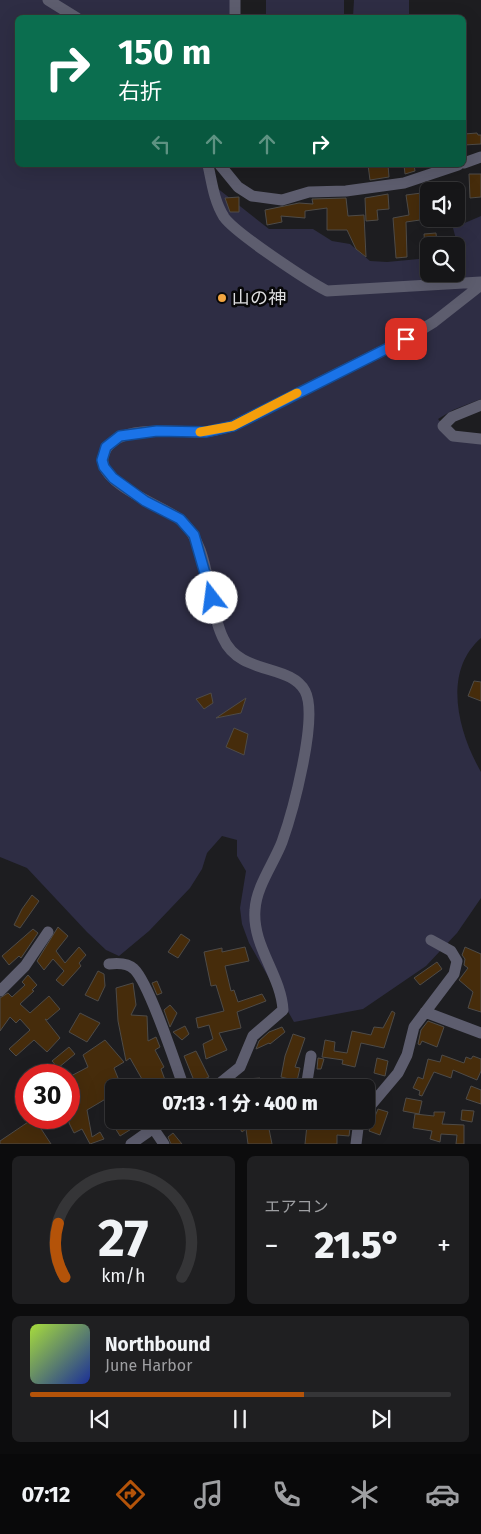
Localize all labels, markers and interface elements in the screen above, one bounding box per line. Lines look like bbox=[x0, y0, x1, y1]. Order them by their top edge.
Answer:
text: 150 m bbox=[118, 31, 211, 73]
icon: right bbox=[35, 35, 100, 100]
text: 右折 bbox=[118, 78, 162, 105]
icon: left bbox=[147, 130, 175, 158]
icon: ahead bbox=[200, 130, 228, 158]
icon: ahead bbox=[253, 130, 281, 158]
icon: right bbox=[306, 130, 334, 158]
map controls bbox=[420, 182, 465, 282]
button: sound bbox=[420, 182, 465, 227]
button: search bbox=[420, 237, 465, 282]
place label: 山の神 bbox=[232, 287, 286, 309]
marker: 山の神 bbox=[216, 292, 228, 304]
pin bbox=[385, 318, 427, 360]
icon: arrive bbox=[392, 325, 420, 353]
position arrow bbox=[185, 571, 237, 623]
speed limit sign: 30 bbox=[15, 1064, 80, 1129]
text: 07:13 · 1 分 · 400 m bbox=[162, 1092, 318, 1115]
text: エアコン bbox=[265, 1197, 329, 1216]
text: 27 bbox=[98, 1207, 149, 1270]
text: 21.5° bbox=[314, 1222, 401, 1268]
text: − bbox=[265, 1229, 279, 1262]
text: + bbox=[437, 1229, 451, 1262]
text: km/h bbox=[101, 1265, 145, 1287]
text: Northbound bbox=[105, 1333, 210, 1356]
text: June Harbor bbox=[105, 1356, 192, 1375]
icon: previous bbox=[86, 1405, 114, 1433]
icon: pause bbox=[226, 1405, 254, 1433]
icon: next bbox=[367, 1405, 395, 1433]
icon: directions bbox=[113, 1477, 148, 1512]
icon: music bbox=[191, 1477, 226, 1512]
icon: phone bbox=[269, 1477, 304, 1512]
icon: climate bbox=[347, 1477, 382, 1512]
icon: car bbox=[425, 1477, 460, 1512]
text: 07:12 bbox=[21, 1481, 70, 1508]

